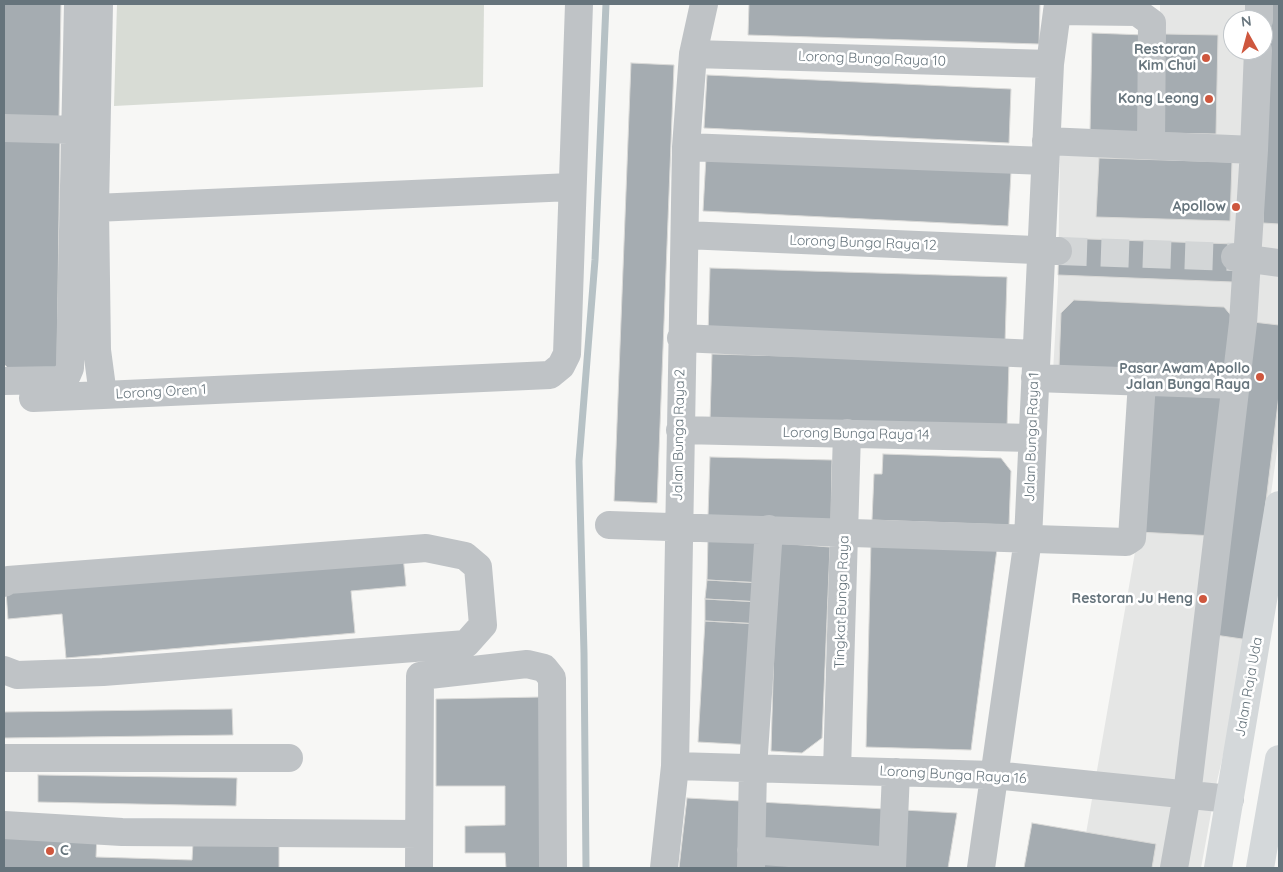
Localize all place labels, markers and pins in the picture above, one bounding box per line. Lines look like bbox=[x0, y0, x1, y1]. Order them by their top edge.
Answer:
place label: Restoran Kim Chui bbox=[1134, 42, 1196, 74]
marker: Restoran Kim Chui bbox=[1200, 52, 1212, 64]
place label: Kong Leong bbox=[1118, 91, 1199, 107]
marker: Kong Leong bbox=[1203, 93, 1215, 105]
place label: Apollow bbox=[1173, 199, 1226, 215]
marker: Apollow bbox=[1230, 201, 1242, 213]
place label: Pasar Awam Apollo Jalan Bunga Raya bbox=[1119, 361, 1250, 394]
marker: Pasar Awam Apollo Jalan Bunga Raya bbox=[1254, 371, 1266, 383]
place label: Restoran Ju Heng bbox=[1072, 591, 1193, 607]
marker: Restoran Ju Heng bbox=[1197, 593, 1209, 605]
place label: C bbox=[60, 843, 69, 859]
marker: C bbox=[44, 845, 56, 857]

